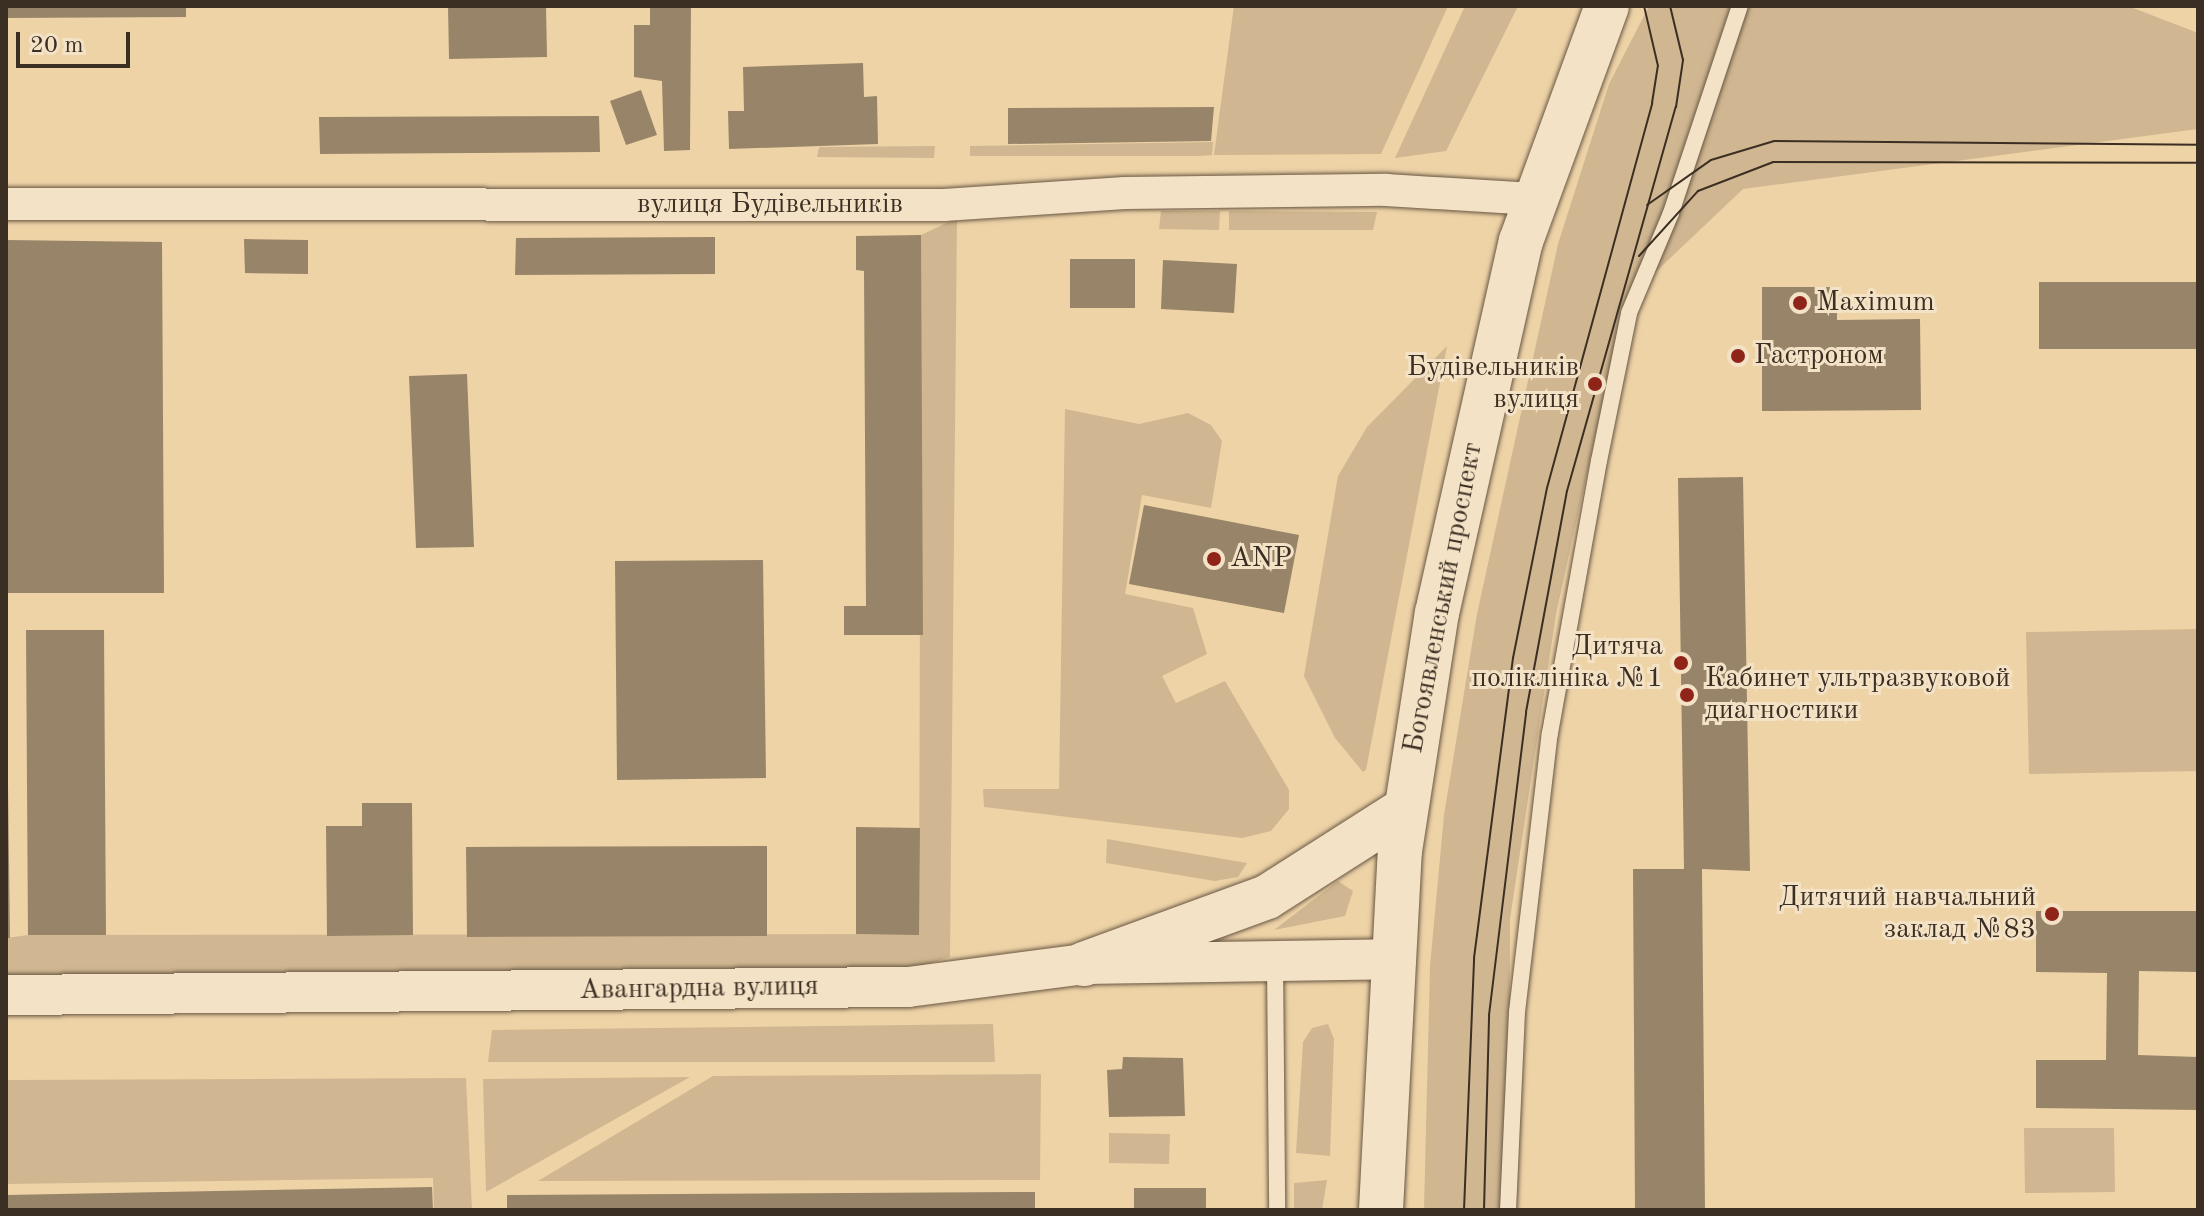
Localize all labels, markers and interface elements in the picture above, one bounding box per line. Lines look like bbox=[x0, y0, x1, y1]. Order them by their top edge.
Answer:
scale bar bbox=[20, 16, 134, 66]
text: 20 m bbox=[30, 34, 84, 58]
street label: вулиця Будівельників bbox=[637, 188, 903, 222]
place label: Maximum bbox=[1816, 286, 1935, 320]
marker: Maximum bbox=[1791, 294, 1809, 312]
place label: Гастроном bbox=[1754, 339, 1884, 373]
marker: Гастроном bbox=[1729, 347, 1747, 365]
place label: Будівельників вулиця bbox=[1407, 351, 1579, 417]
marker: Будівельників вулиця bbox=[1586, 375, 1604, 393]
street label: Богоявленський проспект bbox=[1397, 440, 1491, 756]
place label: ANP bbox=[1230, 542, 1292, 576]
marker: ANP bbox=[1205, 550, 1223, 568]
place label: Дитяча поліклініка №1 bbox=[1472, 630, 1663, 696]
marker: Дитяча поліклініка №1 bbox=[1670, 652, 1692, 674]
place label: Кабинет ультразвуковой диагностики bbox=[1705, 662, 2010, 728]
marker: Кабинет ультразвуковой диагностики bbox=[1676, 684, 1698, 706]
place label: Дитячий навчальний заклад №83 bbox=[1779, 881, 2036, 947]
marker: Дитячий навчальний заклад №83 bbox=[2043, 905, 2061, 923]
street label: Авангардна вулиця bbox=[579, 970, 819, 1008]

